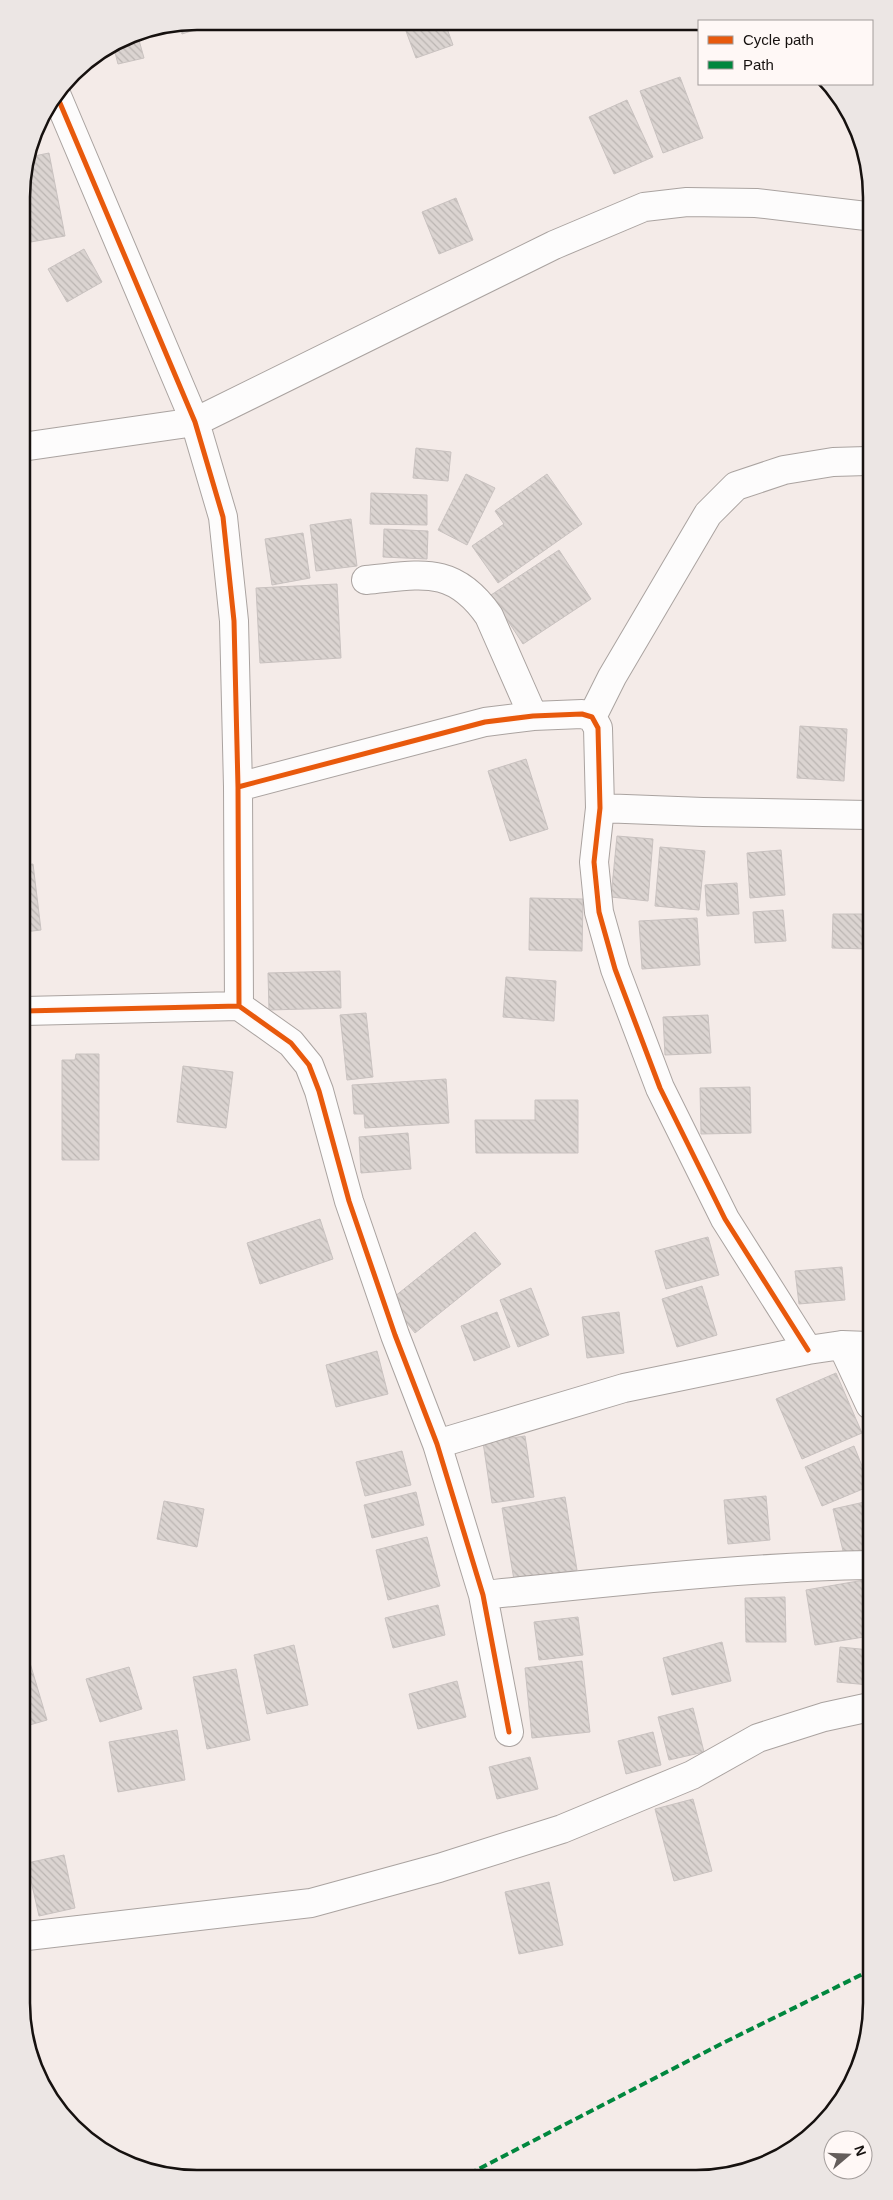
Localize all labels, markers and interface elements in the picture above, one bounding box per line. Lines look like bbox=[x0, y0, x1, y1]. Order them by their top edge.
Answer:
legend bbox=[698, 20, 873, 85]
text: Cycle path bbox=[743, 31, 814, 48]
text: Path bbox=[743, 56, 774, 73]
north arrow bbox=[823, 2130, 873, 2180]
text: N bbox=[851, 2143, 870, 2158]

